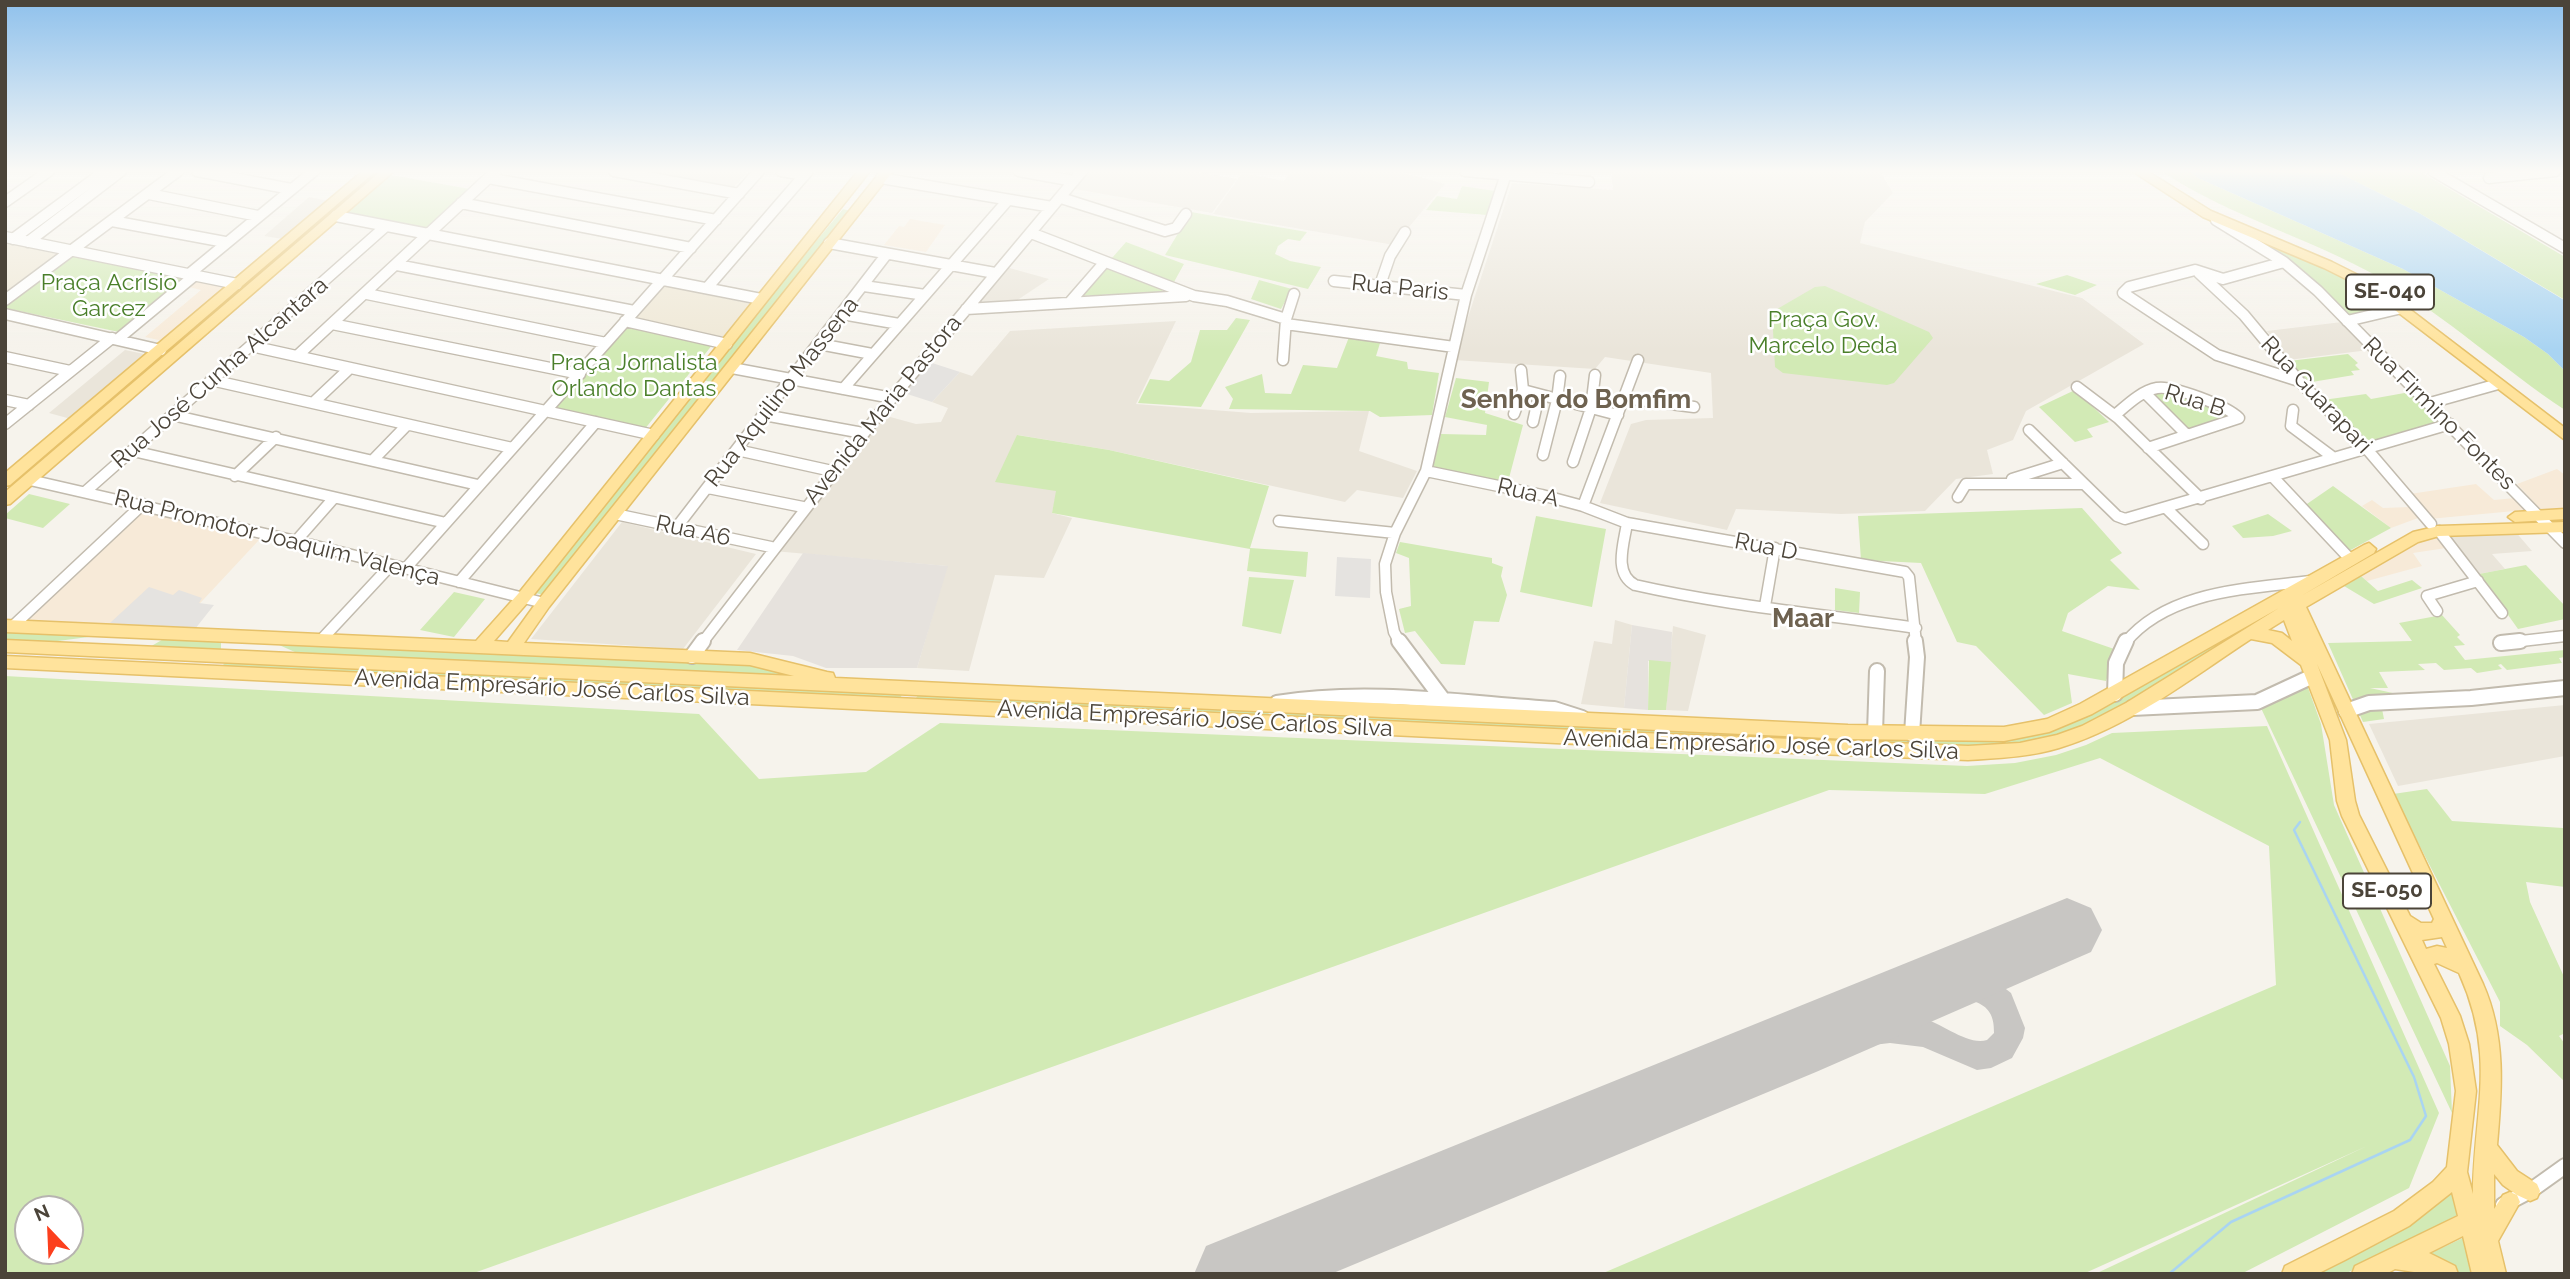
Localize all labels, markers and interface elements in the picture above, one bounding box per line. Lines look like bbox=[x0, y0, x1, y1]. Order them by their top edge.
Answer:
park label: Praça Acrísio Garcez bbox=[41, 269, 177, 323]
street label: Rua Paris bbox=[1350, 269, 1450, 307]
street label: Rua José Cunha Alcantara bbox=[106, 272, 334, 474]
road number: SE-040 bbox=[2346, 274, 2434, 310]
street label: Rua Aquilino Massena bbox=[699, 292, 865, 492]
park label: Praça Gov. Marcelo Deda bbox=[1749, 306, 1897, 360]
street label: Avenida Maria Pastora bbox=[798, 310, 968, 510]
street label: Rua Guarapari bbox=[2255, 331, 2377, 459]
street label: Rua Firmino Fontes bbox=[2357, 332, 2521, 496]
park label: Praça Jornalista Orlando Dantas bbox=[550, 349, 718, 403]
street label: Rua B bbox=[2161, 379, 2229, 423]
district label: Senhor do Bomfim bbox=[1461, 384, 1691, 416]
street label: Rua A bbox=[1494, 473, 1562, 513]
street label: Rua Promotor Joaquim Valença bbox=[111, 484, 443, 592]
street label: Rua A6 bbox=[653, 510, 733, 552]
street label: Rua D bbox=[1732, 527, 1800, 567]
district label: Maar bbox=[1772, 603, 1834, 635]
street label: Avenida Empresário José Carlos Silva bbox=[354, 664, 750, 712]
street label: Avenida Empresário José Carlos Silva bbox=[997, 695, 1393, 743]
street label: Avenida Empresário José Carlos Silva bbox=[1563, 724, 1959, 766]
road number: SE-050 bbox=[2343, 874, 2431, 908]
north arrow bbox=[14, 1195, 84, 1265]
text: N bbox=[31, 1200, 53, 1225]

